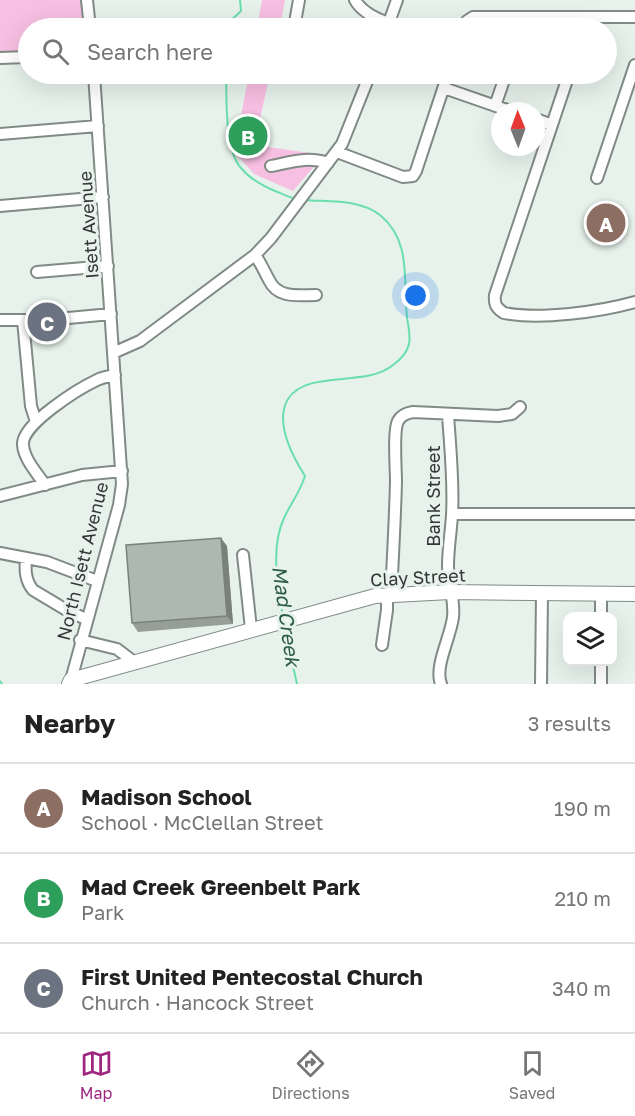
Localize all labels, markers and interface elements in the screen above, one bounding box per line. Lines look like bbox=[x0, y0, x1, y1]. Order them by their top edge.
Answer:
search box bbox=[18, 18, 617, 84]
icon: search bbox=[39, 35, 72, 68]
text: Search here bbox=[87, 38, 213, 65]
north arrow bbox=[491, 102, 545, 156]
pin: B bbox=[228, 114, 268, 158]
street label: Isett Avenue bbox=[73, 170, 103, 280]
pin: A bbox=[586, 200, 626, 246]
your location bbox=[401, 281, 430, 310]
pin: C bbox=[28, 300, 66, 344]
street label: Bank Street bbox=[422, 445, 444, 547]
street label: North Isett Avenue bbox=[52, 479, 112, 643]
water label: Mad Creek bbox=[268, 564, 306, 671]
street label: Clay Street bbox=[370, 564, 466, 590]
map controls bbox=[563, 612, 617, 666]
button: layers bbox=[563, 612, 617, 666]
text: Nearby bbox=[24, 708, 115, 739]
text: 3 results bbox=[528, 711, 611, 735]
text: Madison School bbox=[81, 783, 252, 810]
text: A bbox=[36, 796, 51, 820]
text: 190 m bbox=[554, 796, 611, 820]
text: School · McClellan Street bbox=[81, 810, 324, 834]
text: Mad Creek Greenbelt Park bbox=[81, 873, 360, 900]
text: B bbox=[36, 886, 51, 910]
text: 210 m bbox=[555, 886, 611, 910]
text: Park bbox=[81, 900, 124, 924]
text: First United Pentecostal Church bbox=[81, 963, 423, 990]
text: C bbox=[36, 976, 51, 1000]
text: 340 m bbox=[552, 976, 611, 1000]
text: Church · Hancock Street bbox=[81, 990, 314, 1014]
tab: Map bbox=[80, 1047, 113, 1103]
tab: Directions bbox=[272, 1047, 350, 1103]
tab: Saved bbox=[509, 1047, 555, 1103]

